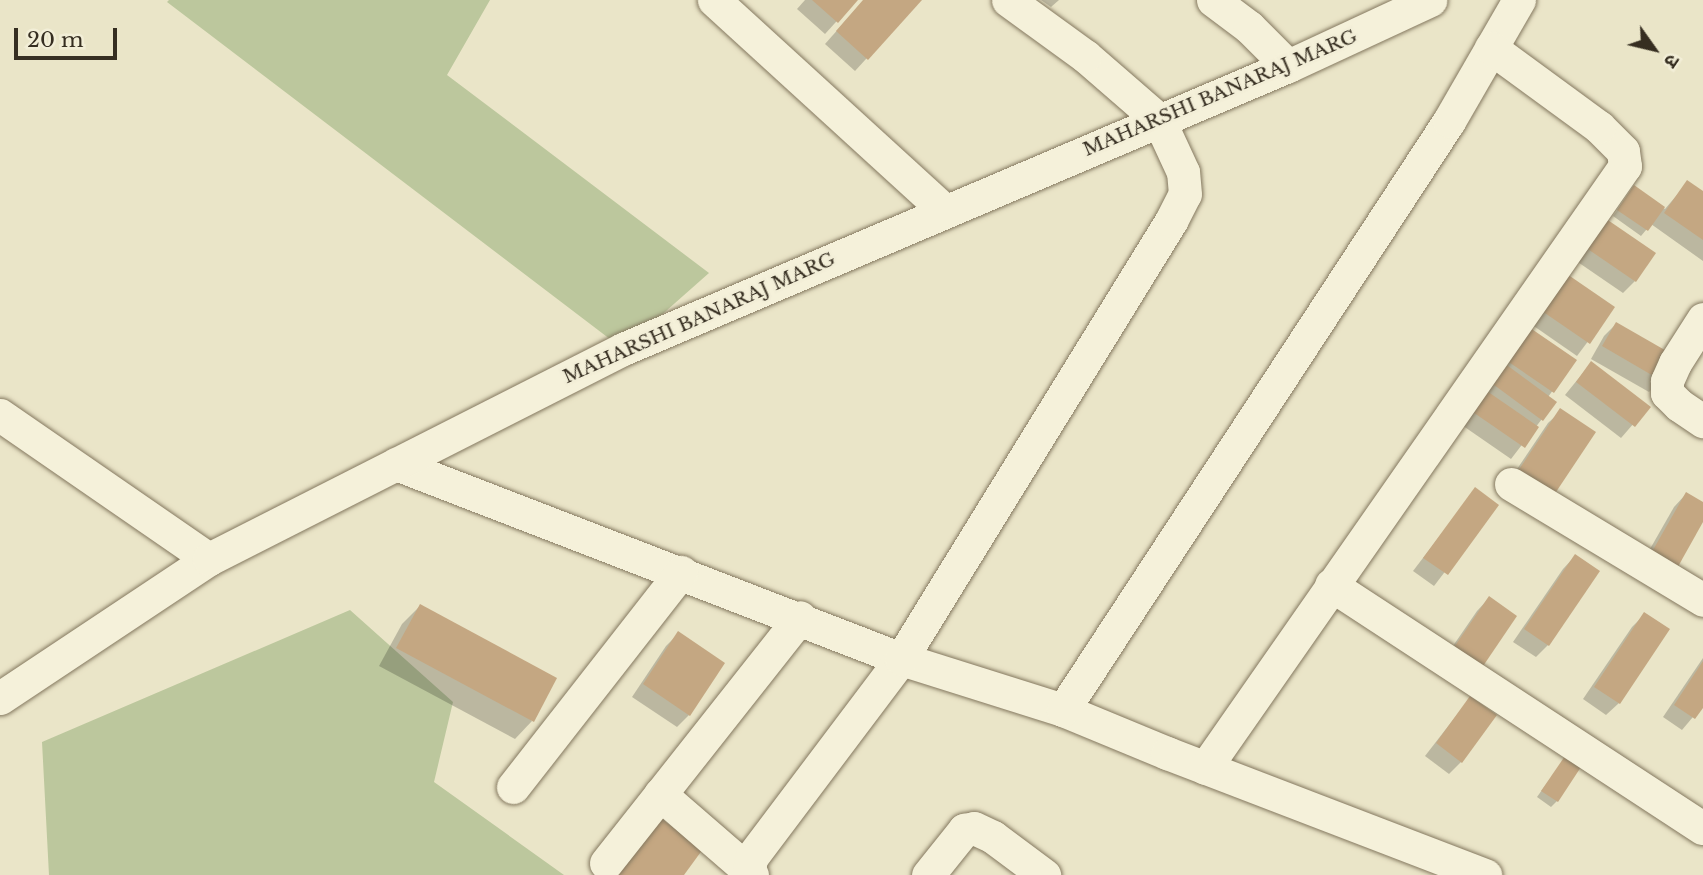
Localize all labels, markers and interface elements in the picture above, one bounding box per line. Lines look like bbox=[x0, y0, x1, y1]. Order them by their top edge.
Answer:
scale bar bbox=[18, 14, 121, 58]
north arrow bbox=[1619, 14, 1689, 84]
street label: MAHARSHI BANARAJ MARG bbox=[1080, 25, 1360, 161]
text: 20 m bbox=[27, 27, 84, 53]
text: उ bbox=[1659, 50, 1684, 72]
street label: MAHARSHI BANARAJ MARG bbox=[559, 248, 839, 388]

